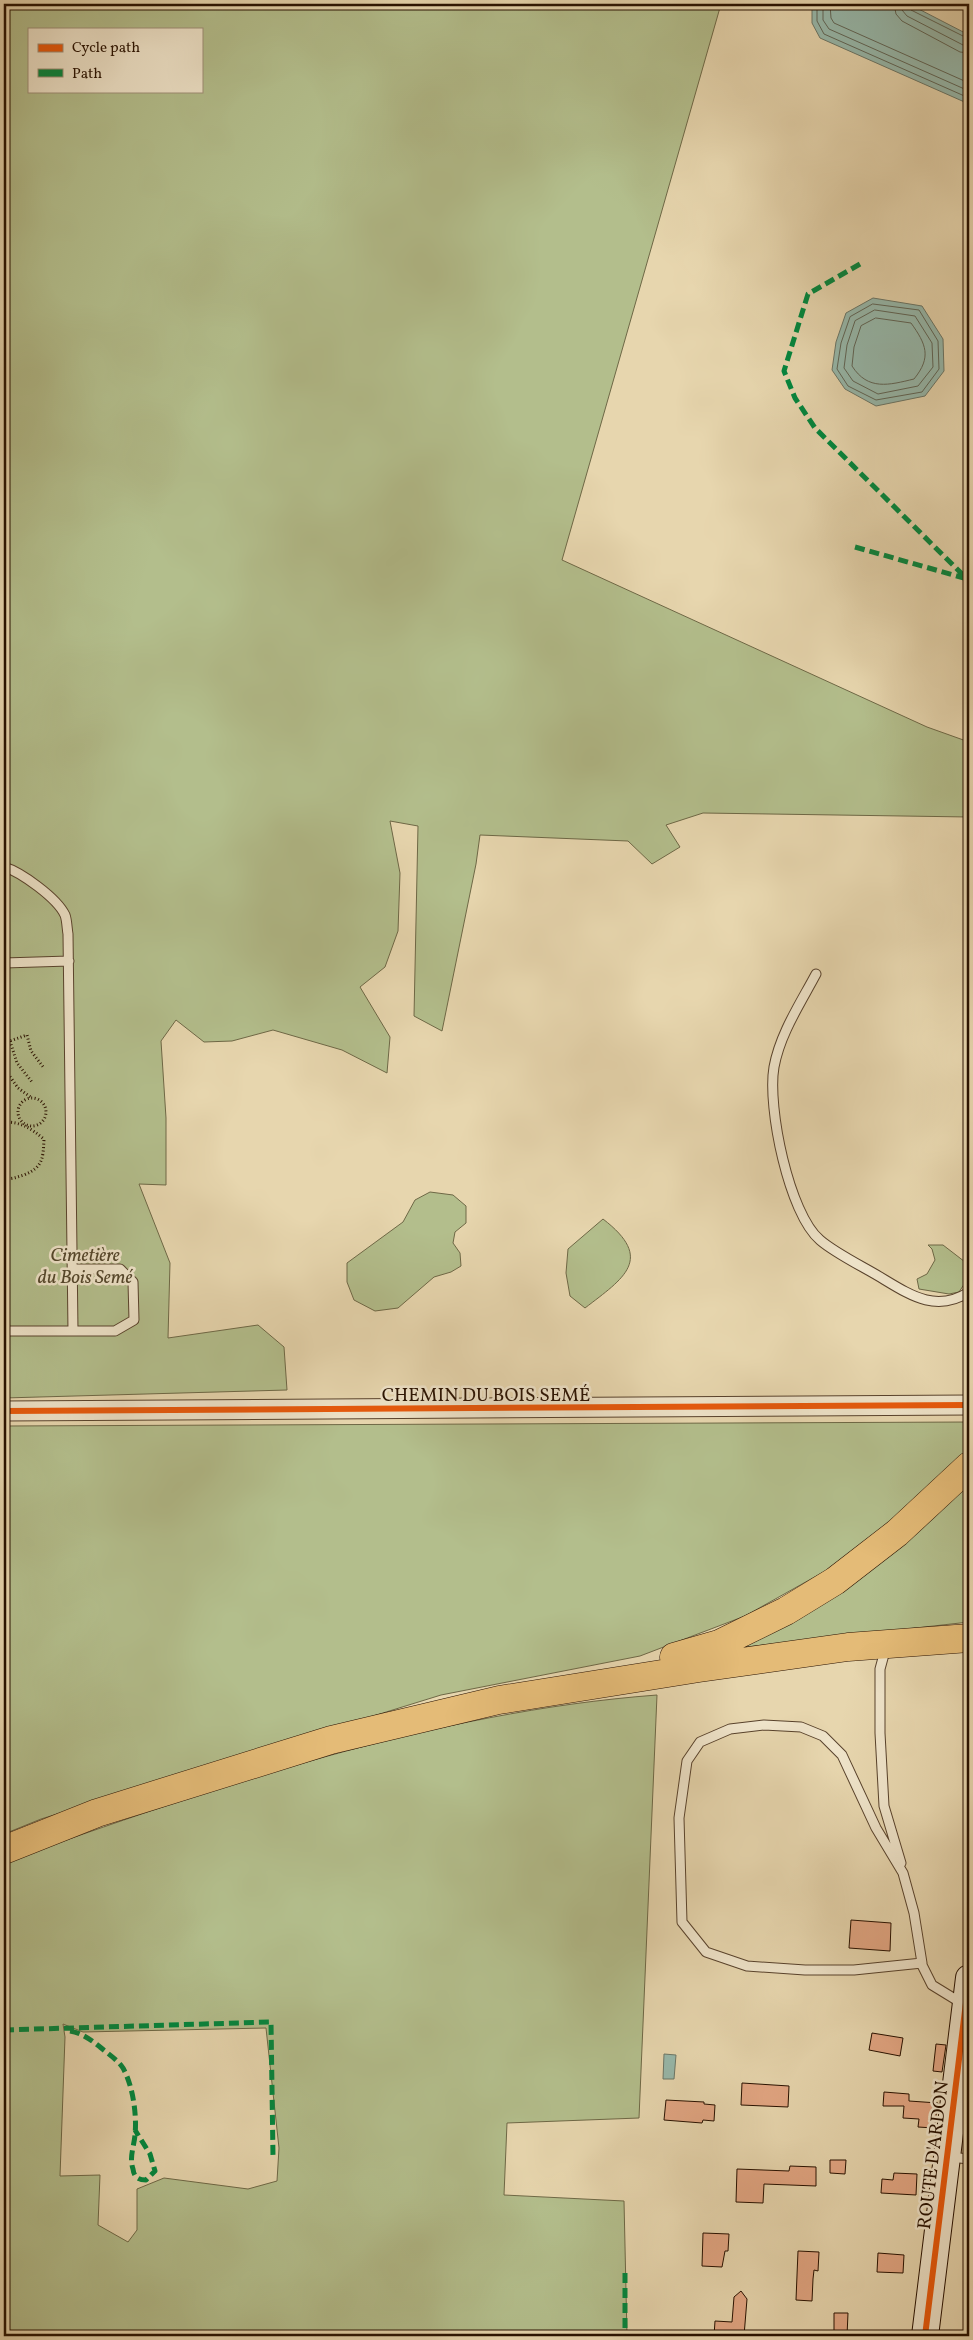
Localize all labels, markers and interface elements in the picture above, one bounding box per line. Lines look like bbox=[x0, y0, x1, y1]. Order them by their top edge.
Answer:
legend bbox=[28, 28, 202, 92]
text: Cycle path bbox=[72, 38, 140, 59]
text: Path bbox=[72, 64, 102, 85]
park label: Cimetière du Bois Semé bbox=[38, 1243, 133, 1291]
street label: CHEMIN DU BOIS SEMÉ bbox=[382, 1383, 590, 1409]
street label: ROUTE D'ARDON bbox=[912, 2080, 956, 2231]

